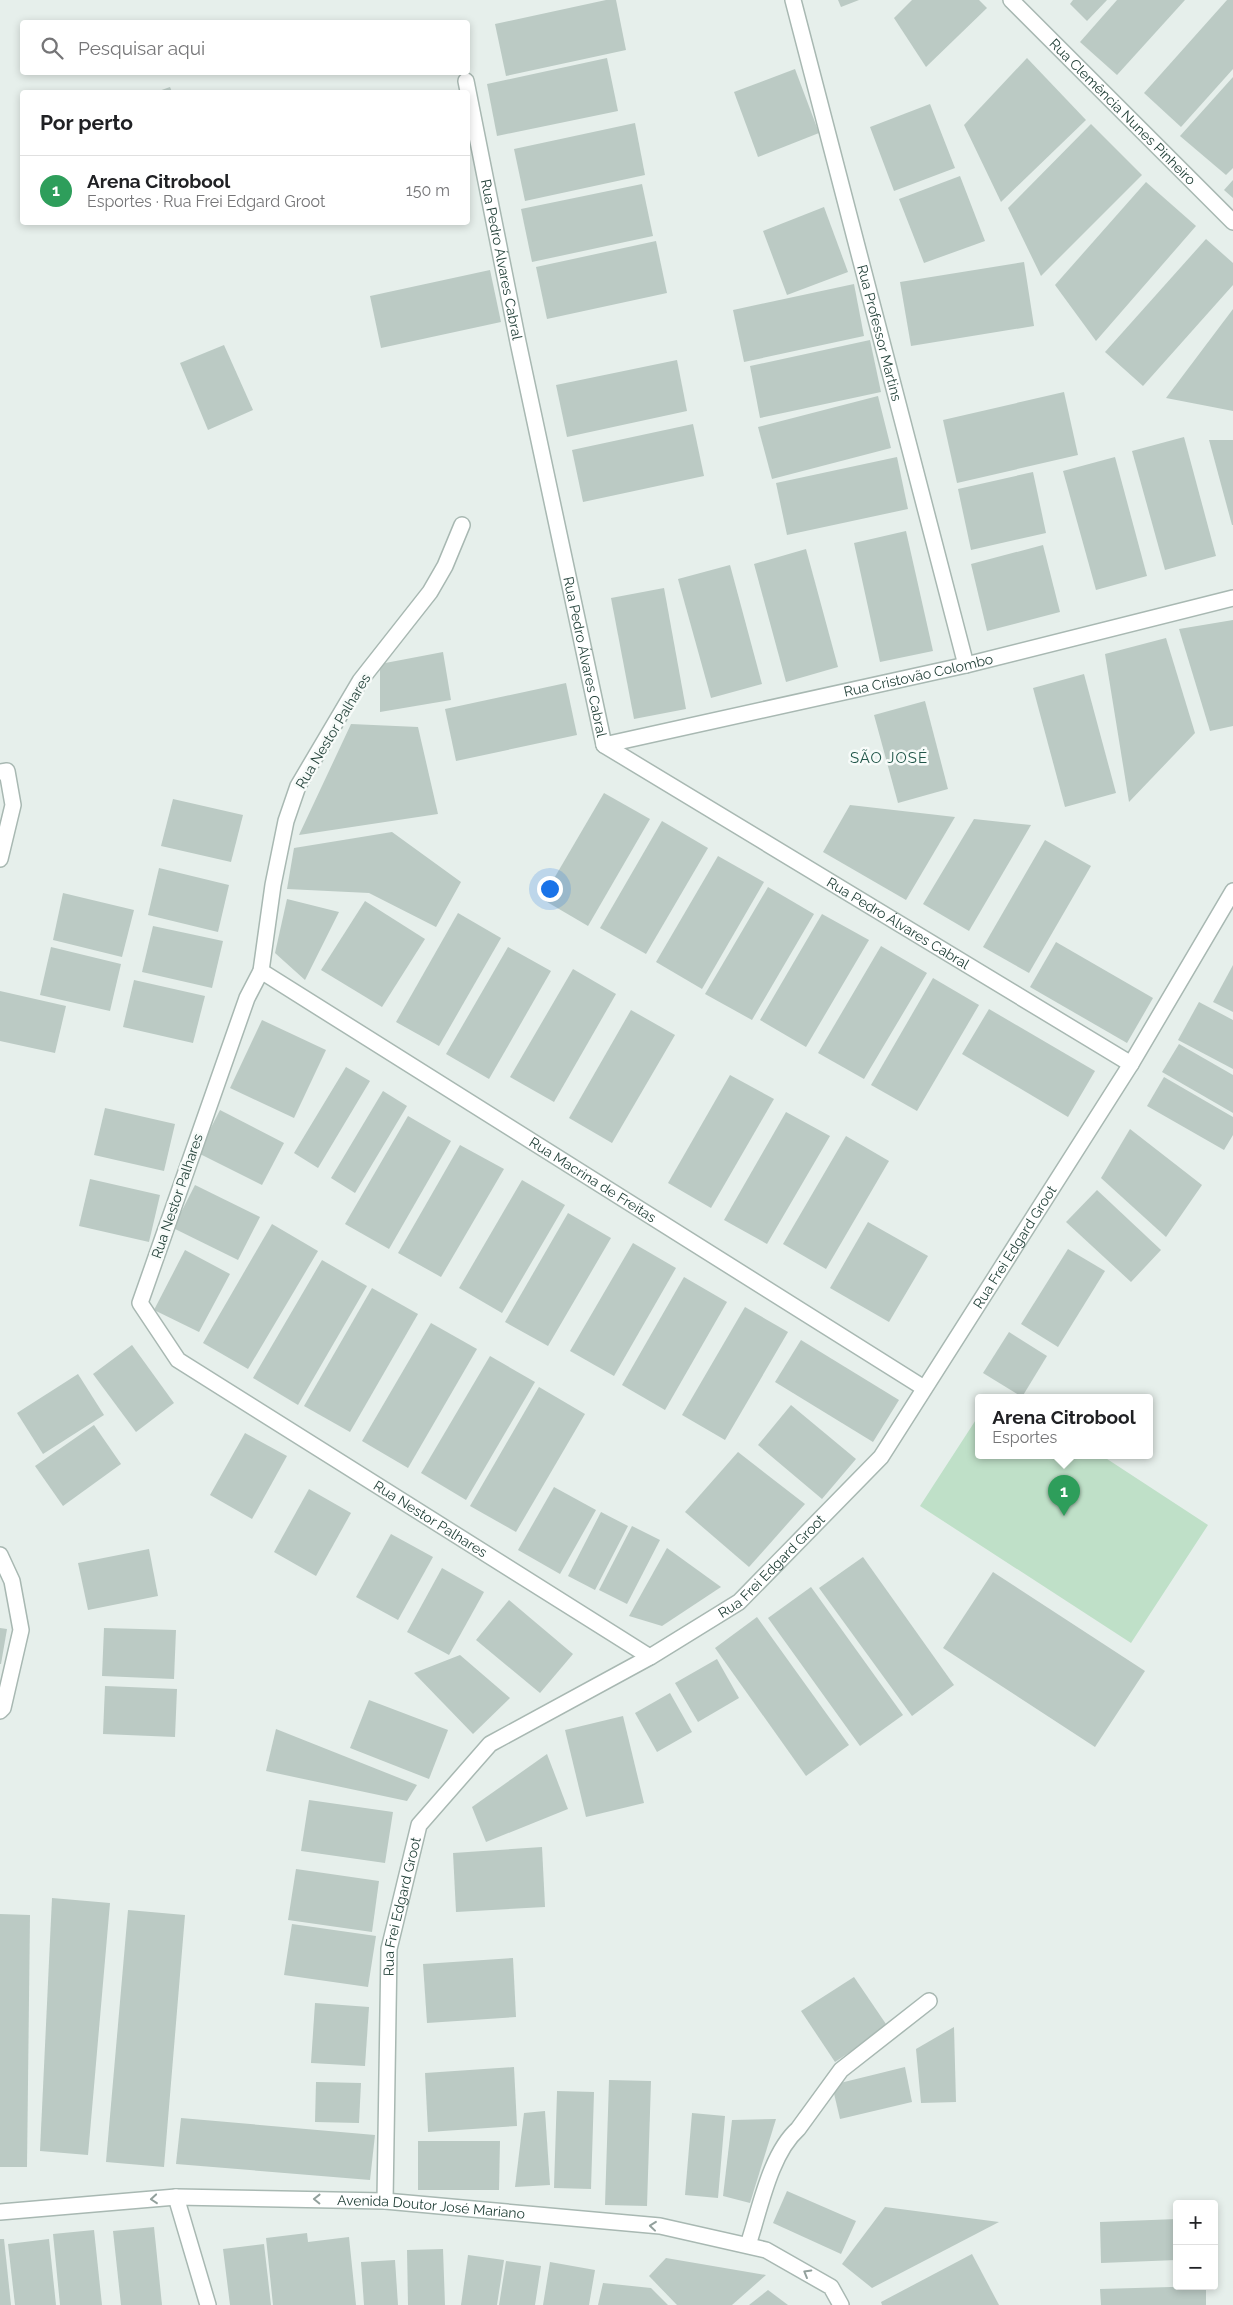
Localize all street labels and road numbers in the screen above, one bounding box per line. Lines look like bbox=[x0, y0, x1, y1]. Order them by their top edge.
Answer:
street label: Rua Clemência Nunes Pinheiro bbox=[1046, 35, 1199, 188]
street label: Rua Pedro Álvares Cabral bbox=[478, 178, 525, 342]
street label: Rua Professor Martins bbox=[854, 263, 905, 403]
street label: Rua Pedro Álvares Cabral bbox=[560, 575, 610, 739]
street label: Rua Cristovão Colombo bbox=[842, 651, 995, 700]
street label: Rua Nestor Palhares bbox=[292, 671, 374, 791]
street label: Rua Pedro Álvares Cabral bbox=[824, 874, 972, 972]
street label: Rua Nestor Palhares bbox=[148, 1131, 206, 1260]
street label: Rua Macrina de Freitas bbox=[526, 1134, 659, 1226]
street label: Rua Frei Edgard Groot bbox=[970, 1182, 1060, 1311]
street label: Rua Nestor Palhares bbox=[371, 1477, 490, 1561]
street label: Rua Frei Edgard Groot bbox=[715, 1511, 828, 1621]
street label: Rua Frei Edgard Groot bbox=[381, 1835, 424, 1976]
street label: Avenida Doutor José Mariano bbox=[337, 2192, 526, 2222]

